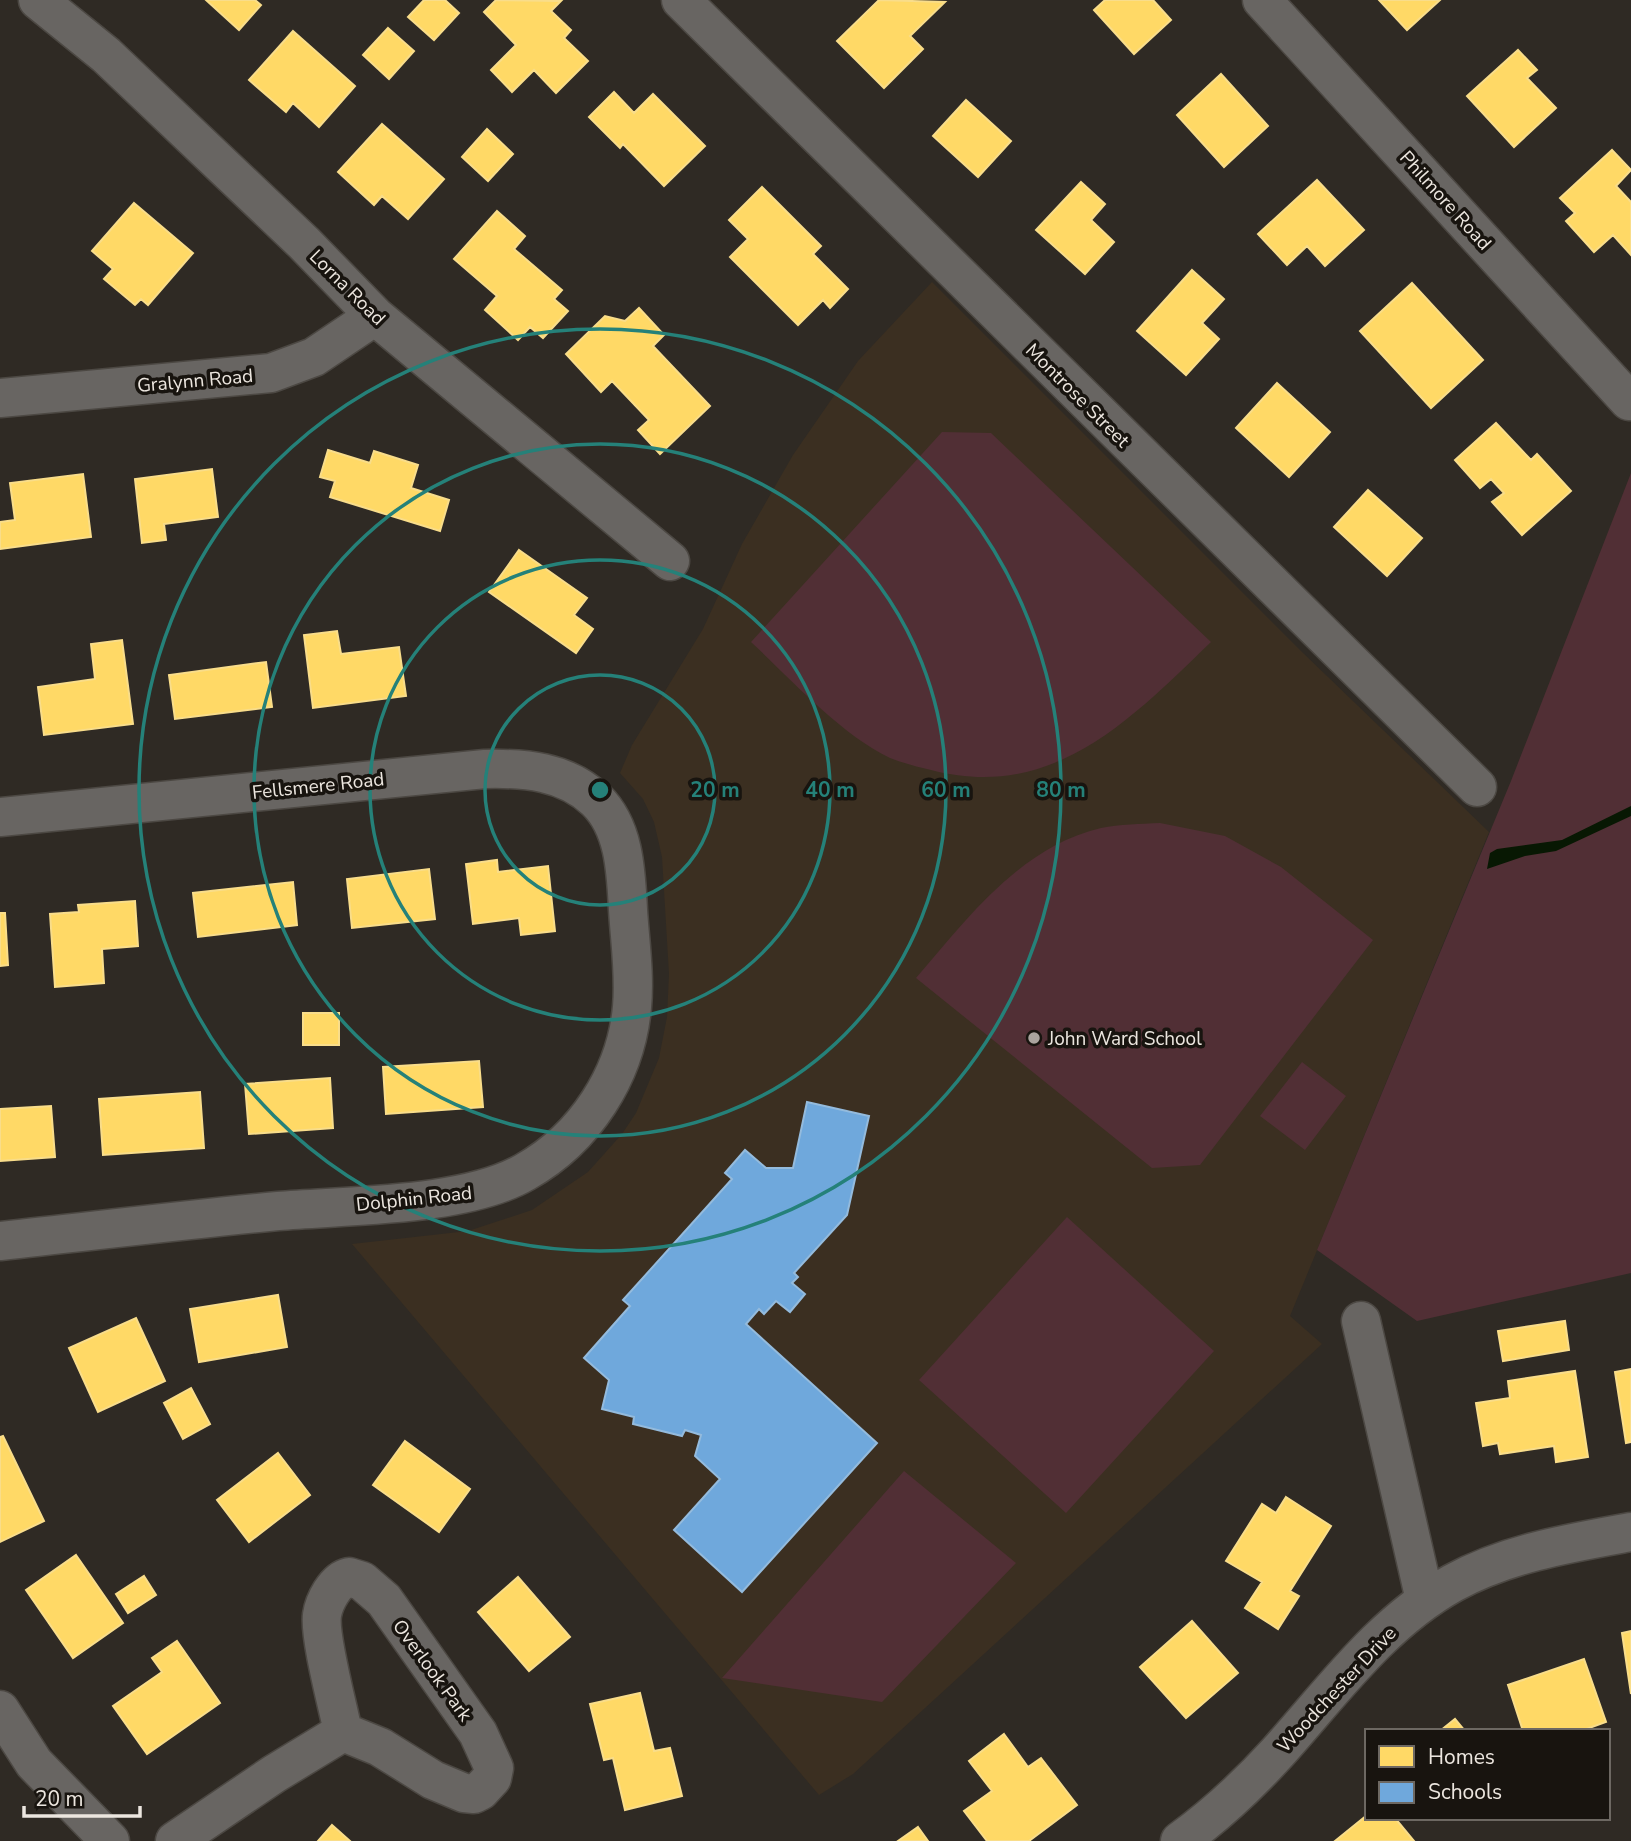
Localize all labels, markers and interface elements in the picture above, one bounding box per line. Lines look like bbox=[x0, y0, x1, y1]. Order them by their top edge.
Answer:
street label: Philmore Road bbox=[1394, 145, 1497, 256]
street label: Lorna Road bbox=[304, 244, 391, 331]
street label: Montrose Street bbox=[1019, 338, 1135, 454]
street label: Gralynn Road bbox=[136, 363, 254, 399]
street label: Fellsmere Road bbox=[251, 766, 385, 806]
text: 20 m bbox=[690, 776, 740, 804]
text: 40 m bbox=[805, 776, 855, 804]
text: 60 m bbox=[921, 776, 971, 804]
text: 80 m bbox=[1036, 776, 1086, 804]
centre of rings bbox=[588, 778, 612, 802]
place label: John Ward School bbox=[1047, 1026, 1202, 1052]
marker: John Ward School bbox=[1026, 1030, 1042, 1046]
street label: Dolphin Road bbox=[355, 1180, 473, 1218]
street label: Overlook Park bbox=[386, 1614, 478, 1727]
street label: Woodchester Drive bbox=[1271, 1621, 1402, 1759]
legend bbox=[1365, 1729, 1610, 1820]
text: Homes bbox=[1428, 1743, 1495, 1771]
scale bar bbox=[24, 1774, 140, 1818]
text: Schools bbox=[1428, 1778, 1502, 1806]
text: 20 m bbox=[35, 1785, 84, 1813]

